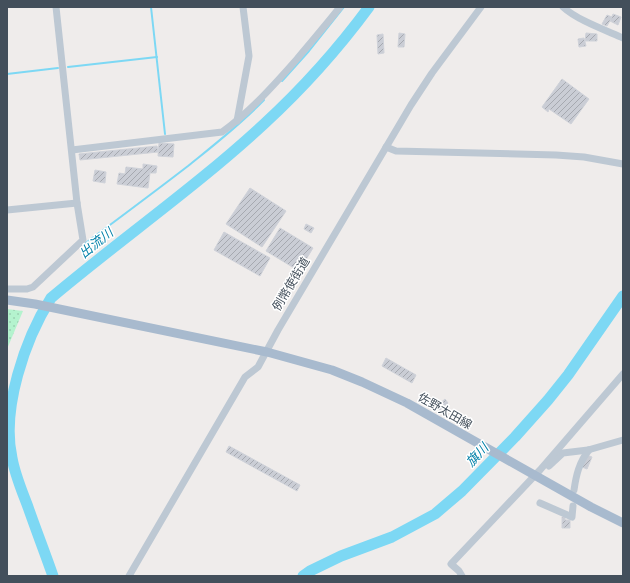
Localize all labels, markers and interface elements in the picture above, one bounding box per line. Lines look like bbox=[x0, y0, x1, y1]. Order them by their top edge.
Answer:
water label: 出流川 bbox=[76, 224, 117, 261]
street label: 例幣使街道 bbox=[270, 255, 312, 313]
street label: 佐野太田線 bbox=[416, 390, 474, 432]
water label: 旗川 bbox=[463, 439, 493, 470]

